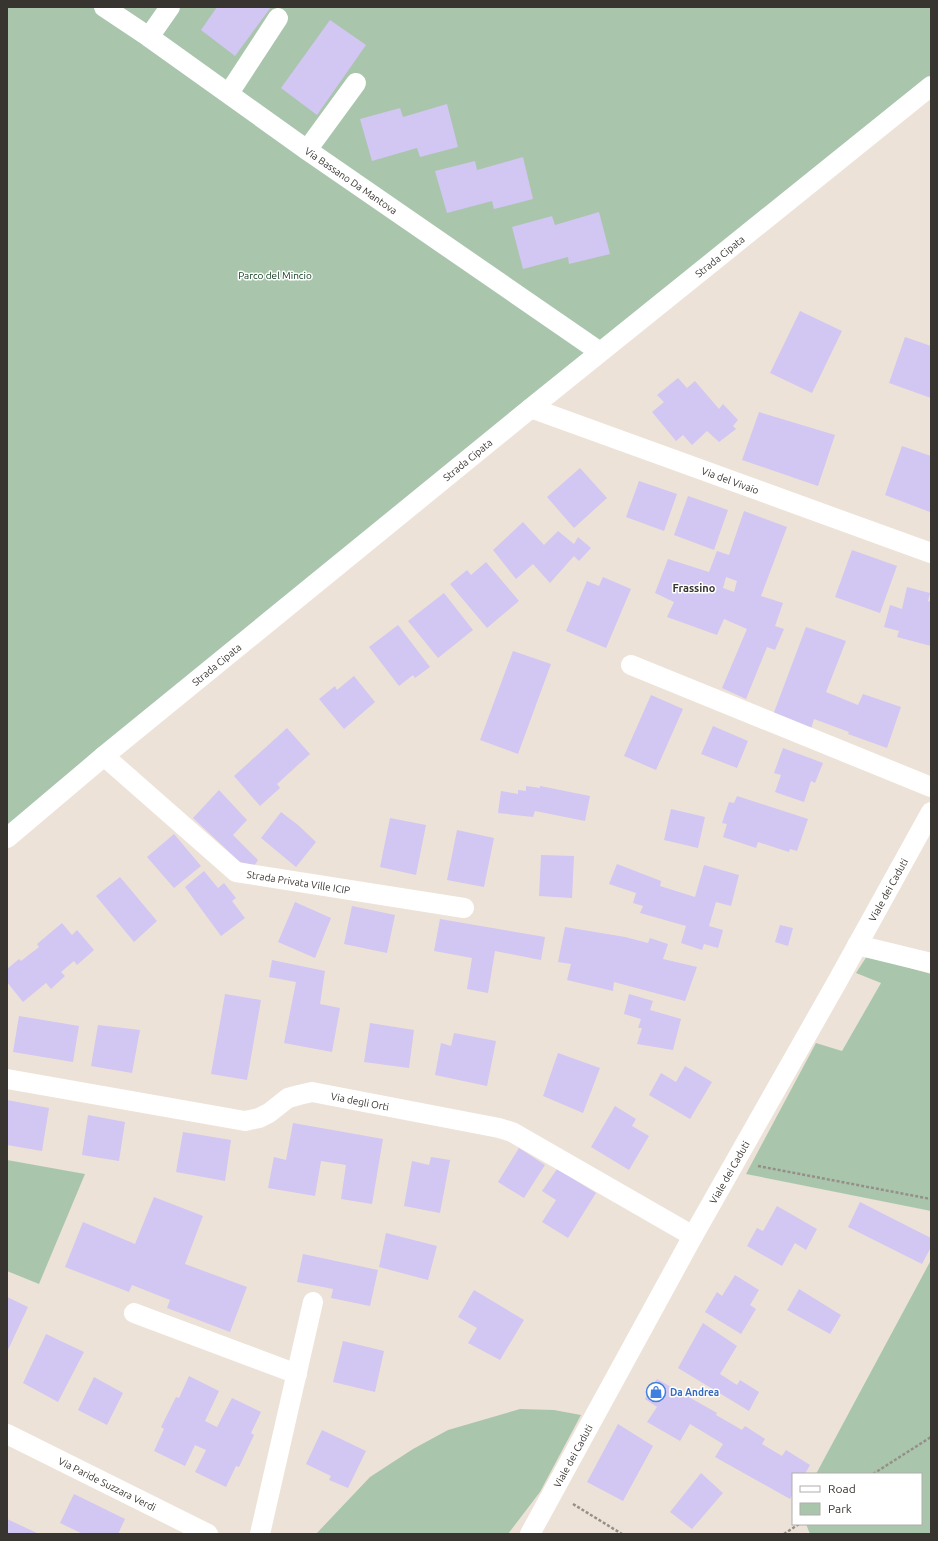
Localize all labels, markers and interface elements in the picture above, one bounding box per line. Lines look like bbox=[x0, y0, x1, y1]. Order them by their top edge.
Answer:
street label: Via Bassano Da Mantova bbox=[303, 145, 399, 216]
street label: Strada Cipata bbox=[693, 233, 746, 279]
park label: Parco del Mincio bbox=[238, 270, 312, 281]
street label: Strada Cipata bbox=[441, 436, 494, 483]
street label: Via del Vivaio bbox=[700, 465, 761, 496]
district label: Frassino bbox=[673, 582, 716, 594]
street label: Strada Cipata bbox=[190, 641, 243, 688]
street label: Viale dei Caduti bbox=[866, 856, 910, 923]
street label: Strada Privata Ville ICIP bbox=[246, 868, 351, 895]
street label: Via degli Orti bbox=[330, 1090, 390, 1112]
street label: Viale dei Caduti bbox=[707, 1139, 751, 1205]
shop icon: Da Andrea bbox=[645, 1381, 667, 1403]
place label: Da Andrea bbox=[670, 1387, 719, 1398]
street label: Viale dei Caduti bbox=[551, 1423, 594, 1489]
street label: Via Paride Suzzara Verdi bbox=[57, 1455, 158, 1513]
legend bbox=[792, 1473, 922, 1525]
text: Road bbox=[828, 1482, 856, 1495]
text: Park bbox=[828, 1502, 852, 1515]

